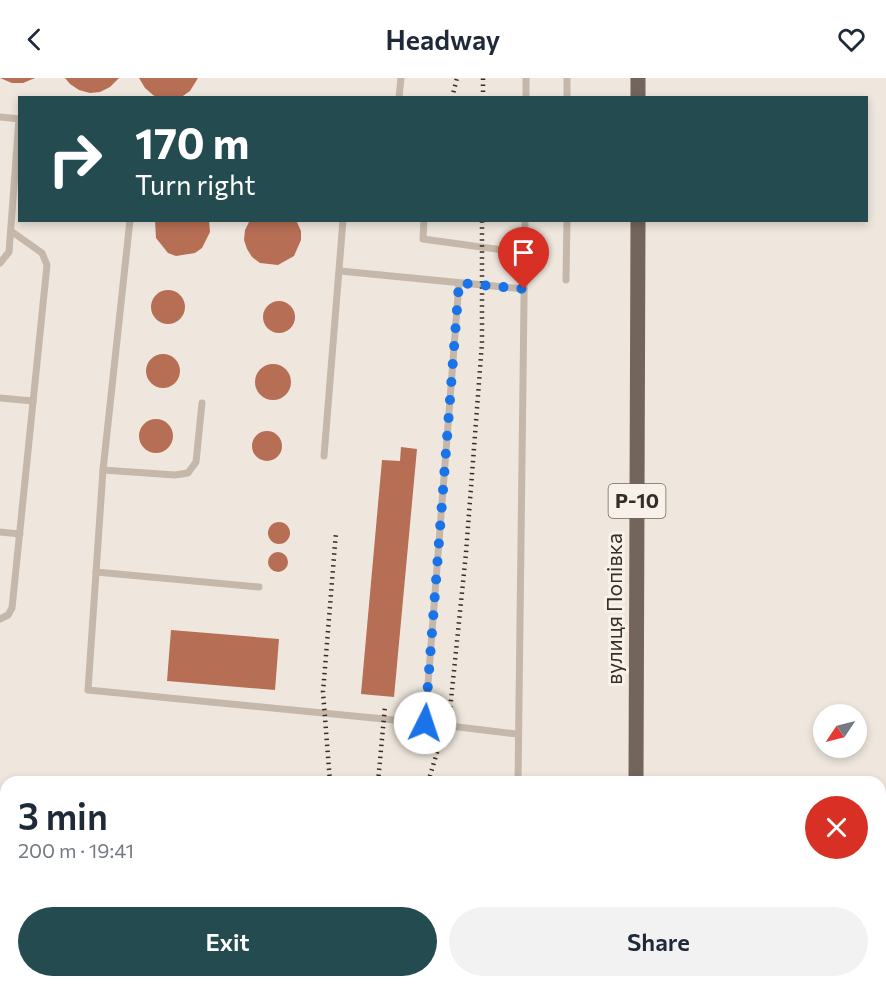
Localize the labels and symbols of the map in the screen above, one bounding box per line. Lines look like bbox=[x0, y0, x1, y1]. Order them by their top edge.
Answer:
pin bbox=[498, 227, 549, 289]
road number: Р-10 bbox=[608, 484, 666, 518]
street label: вулиця Попівка bbox=[601, 533, 626, 685]
position arrow bbox=[393, 691, 457, 755]
north arrow bbox=[813, 704, 867, 758]

